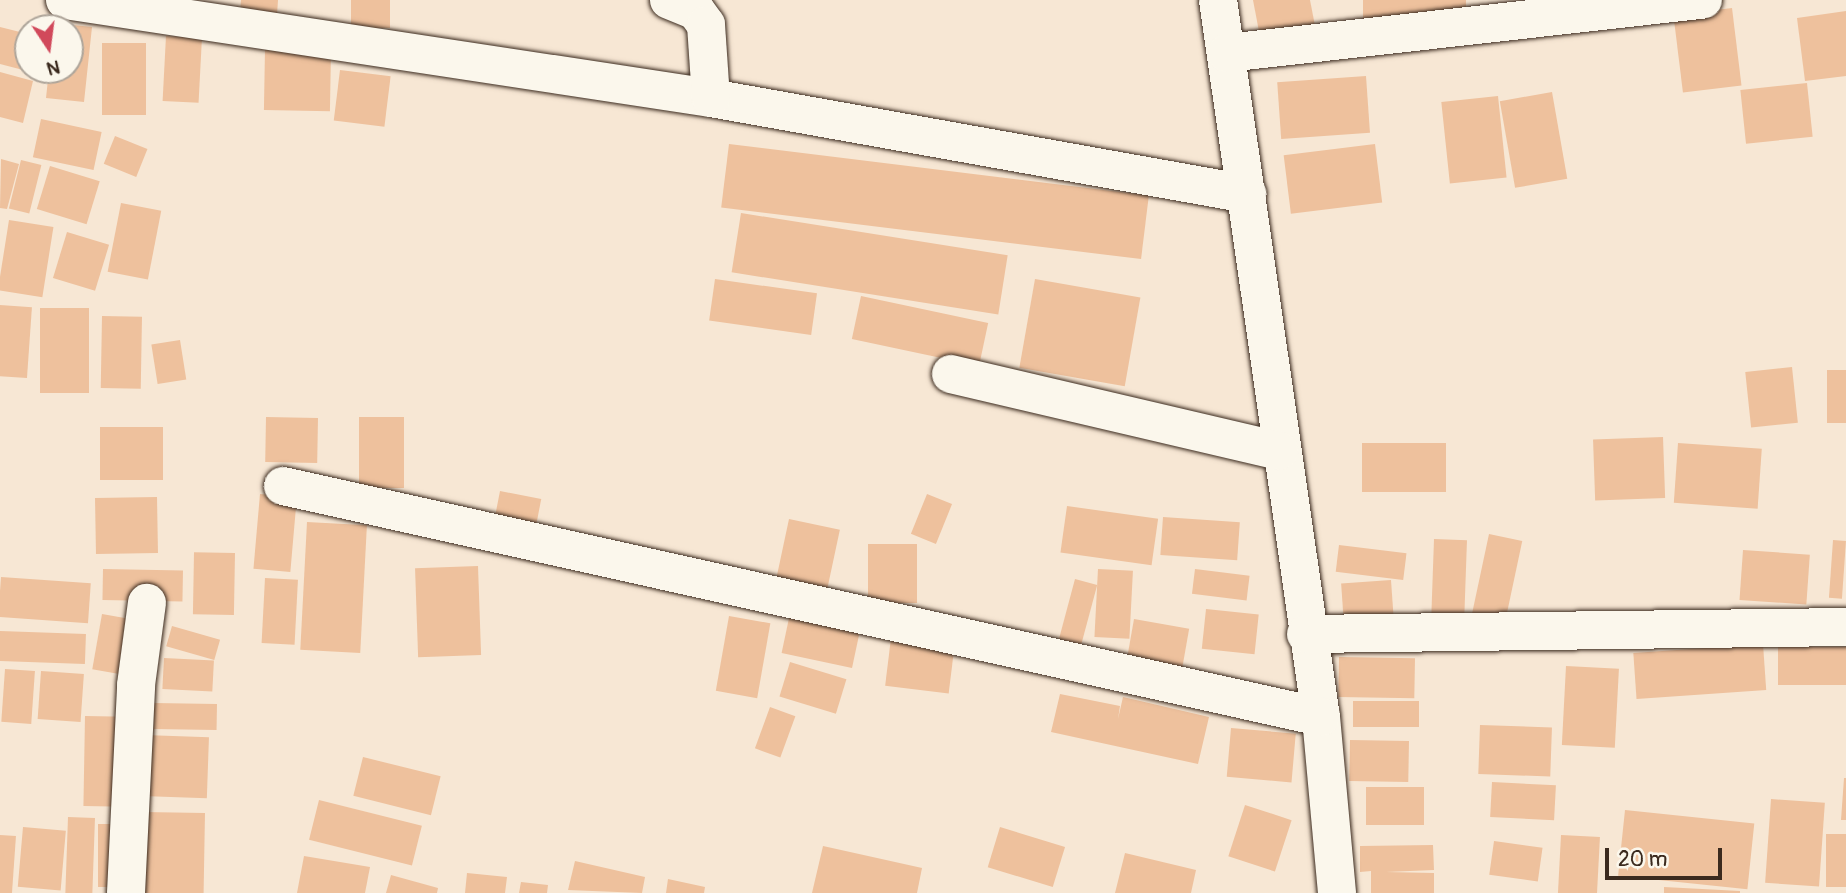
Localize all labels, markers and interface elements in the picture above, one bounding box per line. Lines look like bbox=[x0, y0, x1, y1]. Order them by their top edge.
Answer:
north arrow bbox=[14, 14, 84, 84]
text: N bbox=[44, 54, 62, 81]
scale bar bbox=[1608, 834, 1725, 878]
text: 20 m bbox=[1618, 846, 1667, 873]

